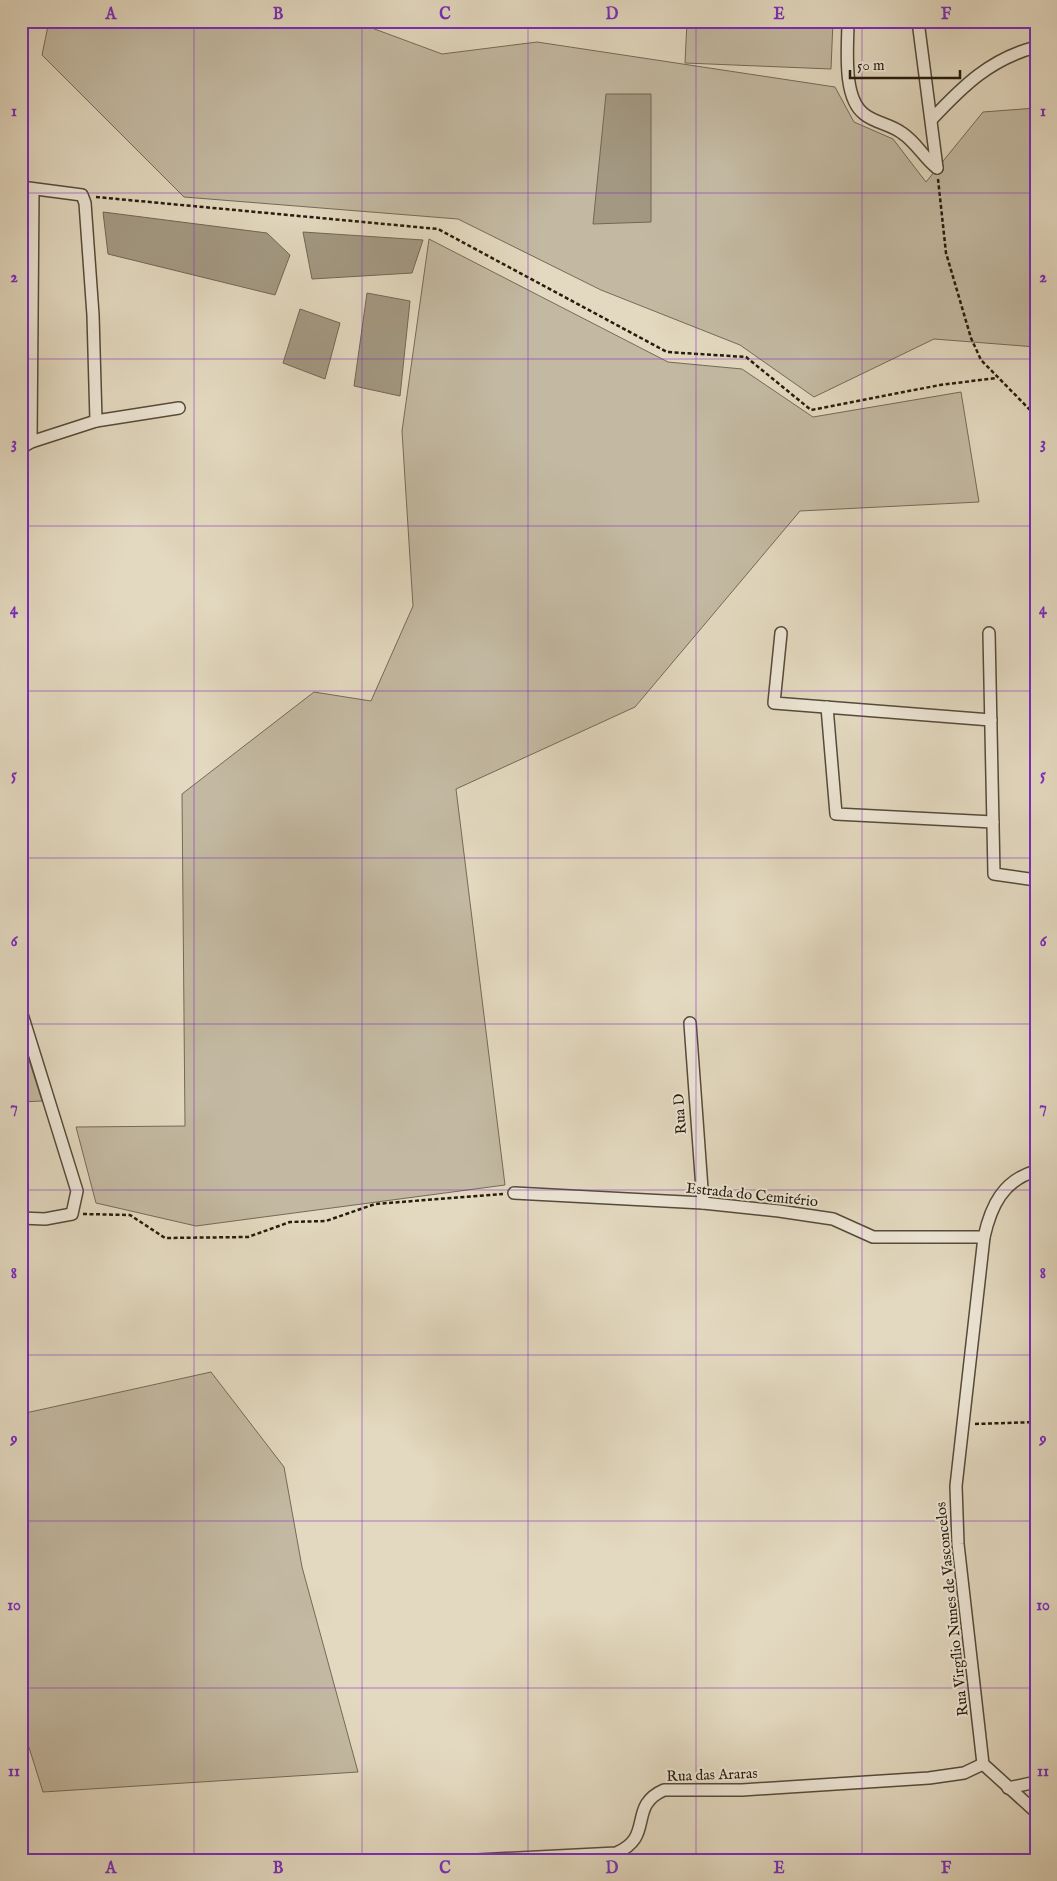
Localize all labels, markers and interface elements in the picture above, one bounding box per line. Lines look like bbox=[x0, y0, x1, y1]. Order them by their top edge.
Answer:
text: A bbox=[105, 5, 118, 25]
text: B bbox=[273, 5, 284, 25]
text: C bbox=[439, 5, 451, 25]
text: D bbox=[606, 5, 619, 25]
text: E bbox=[773, 5, 785, 25]
text: F bbox=[941, 5, 952, 25]
scale bar bbox=[850, 48, 960, 80]
text: 50 m bbox=[857, 56, 885, 75]
text: 1 bbox=[11, 102, 17, 122]
text: 1 bbox=[1040, 102, 1046, 122]
text: 2 bbox=[10, 268, 18, 288]
text: 2 bbox=[1039, 268, 1047, 288]
text: 3 bbox=[11, 434, 17, 454]
text: 3 bbox=[1040, 434, 1046, 454]
text: 4 bbox=[10, 600, 19, 620]
text: 4 bbox=[1039, 600, 1048, 620]
text: 5 bbox=[11, 766, 17, 786]
text: 5 bbox=[1040, 766, 1046, 786]
text: 6 bbox=[11, 932, 19, 952]
text: 6 bbox=[1040, 932, 1048, 952]
street label: Rua D bbox=[669, 1093, 691, 1135]
text: 7 bbox=[10, 1098, 18, 1118]
text: 7 bbox=[1039, 1098, 1047, 1118]
street label: Estrada do Cemitério bbox=[685, 1179, 819, 1211]
text: 8 bbox=[11, 1264, 17, 1284]
text: 8 bbox=[1040, 1264, 1046, 1284]
text: 9 bbox=[10, 1430, 18, 1450]
text: 9 bbox=[1039, 1430, 1047, 1450]
street label: Rua Virgílio Nunes de Vasconcelos bbox=[931, 1501, 973, 1717]
text: 10 bbox=[7, 1596, 21, 1616]
text: 10 bbox=[1036, 1596, 1050, 1616]
text: 11 bbox=[8, 1762, 20, 1782]
text: 11 bbox=[1037, 1762, 1049, 1782]
street label: Rua das Araras bbox=[666, 1764, 758, 1786]
text: A bbox=[105, 1859, 118, 1879]
text: B bbox=[273, 1859, 284, 1879]
text: C bbox=[439, 1859, 451, 1879]
text: D bbox=[606, 1859, 619, 1879]
text: E bbox=[773, 1859, 785, 1879]
text: F bbox=[941, 1859, 952, 1879]

